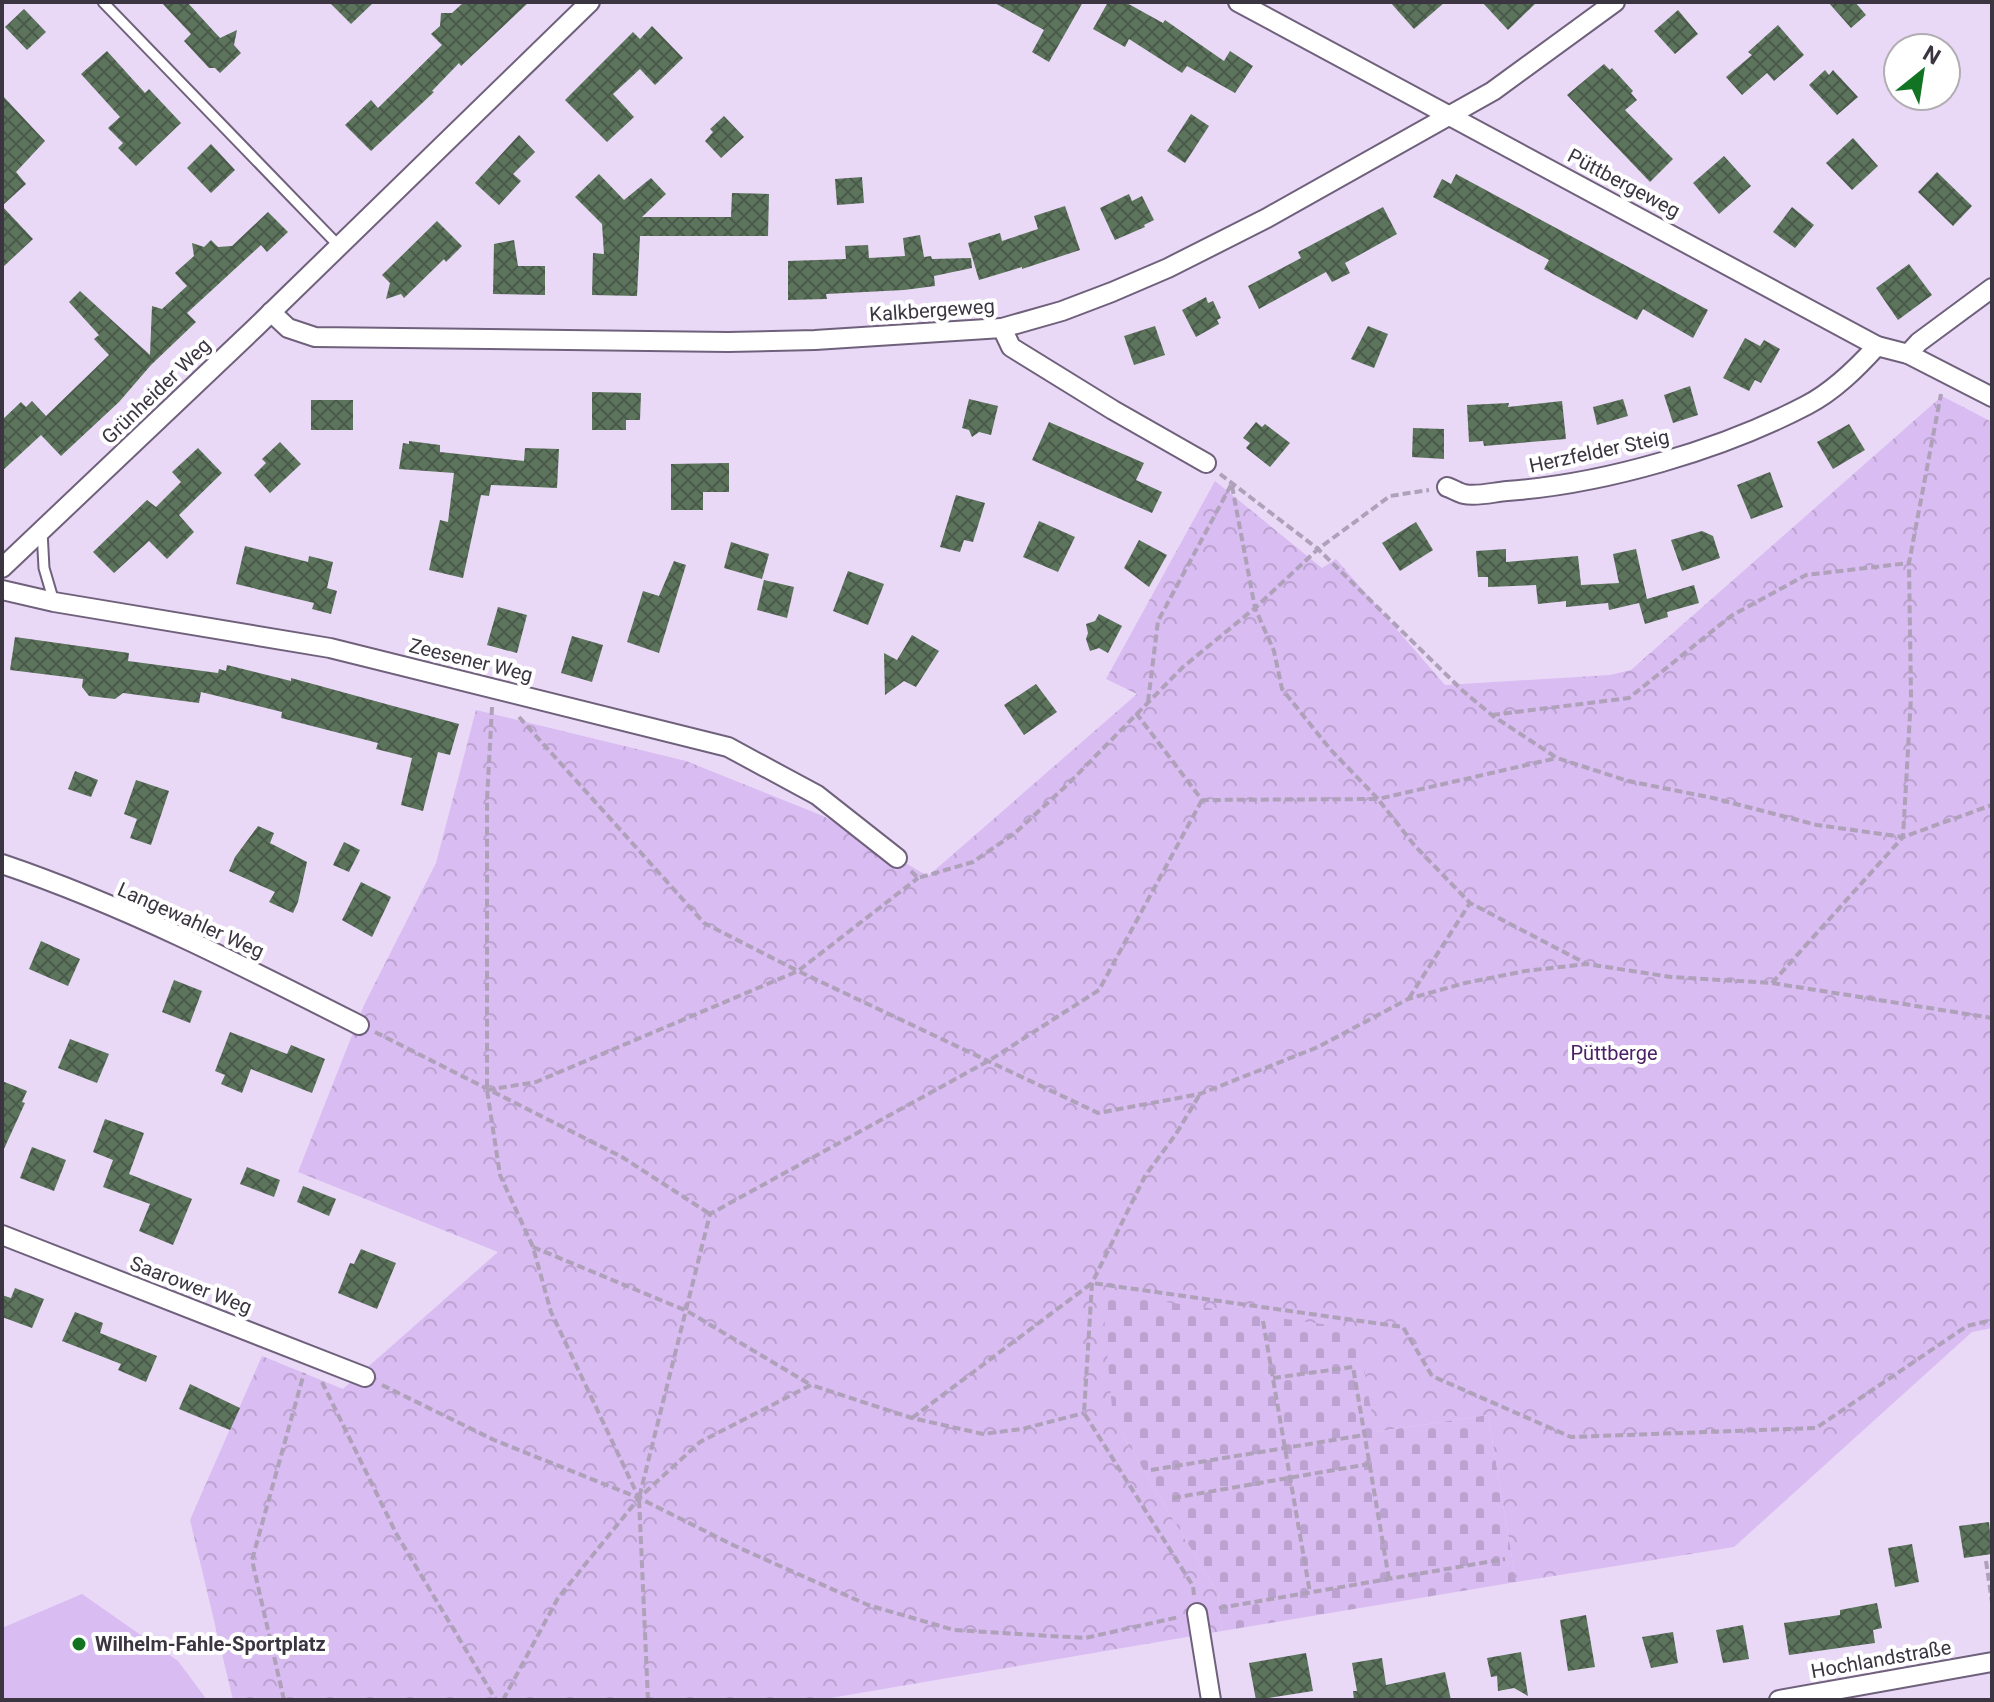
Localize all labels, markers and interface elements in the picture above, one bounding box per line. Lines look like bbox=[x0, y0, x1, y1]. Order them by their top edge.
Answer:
north arrow bbox=[1882, 32, 1962, 112]
text: N bbox=[1919, 40, 1945, 70]
street label: Püttbergeweg bbox=[1564, 143, 1684, 223]
street label: Kalkbergeweg bbox=[869, 294, 995, 326]
street label: Grünheider Weg bbox=[97, 333, 215, 449]
street label: Herzfelder Steig bbox=[1527, 424, 1671, 478]
street label: Zeesener Weg bbox=[407, 633, 535, 687]
street label: Langewahler Weg bbox=[114, 877, 268, 963]
park label: Püttberge bbox=[1571, 1041, 1658, 1065]
street label: Saarower Weg bbox=[127, 1251, 255, 1319]
place label: Wilhelm-Fahle-Sportplatz bbox=[95, 1632, 326, 1656]
marker: Wilhelm-Fahle-Sportplatz bbox=[70, 1635, 88, 1653]
street label: Hochlandstraße bbox=[1809, 1635, 1953, 1683]

